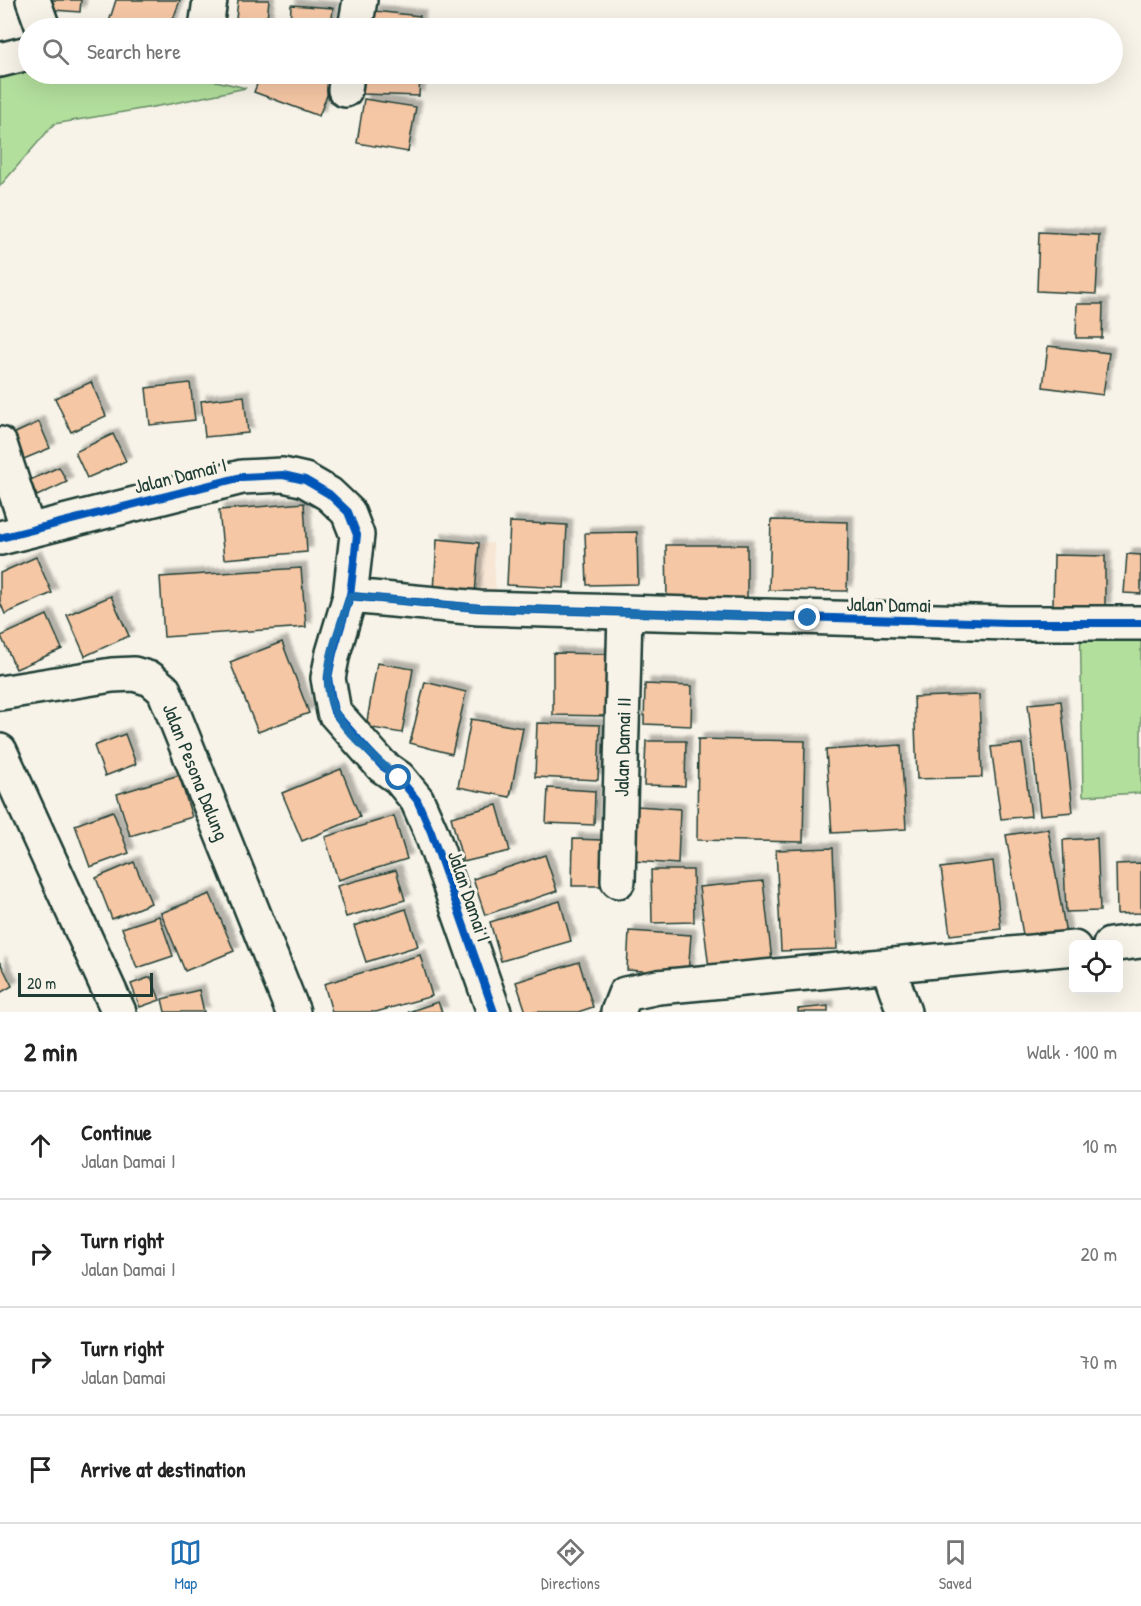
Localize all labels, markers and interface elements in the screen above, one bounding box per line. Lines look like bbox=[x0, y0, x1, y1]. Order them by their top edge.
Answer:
search box bbox=[18, 18, 1123, 84]
icon: search bbox=[39, 35, 72, 68]
text: Search here bbox=[87, 36, 181, 66]
street label: Jalan Damai I bbox=[131, 450, 229, 500]
street label: Jalan Damai bbox=[846, 590, 932, 618]
route end bbox=[794, 604, 820, 630]
street label: Jalan Damai II bbox=[607, 697, 636, 797]
street label: Jalan Pesona Dalung bbox=[157, 699, 236, 844]
route start bbox=[385, 764, 411, 790]
street label: Jalan Damai I bbox=[442, 847, 498, 945]
map controls bbox=[1069, 940, 1123, 994]
button: locate bbox=[1069, 940, 1123, 994]
scale bar bbox=[18, 970, 153, 998]
text: 20 m bbox=[27, 972, 56, 994]
text: 2 min bbox=[24, 1034, 77, 1069]
text: Walk · 100 m bbox=[1027, 1038, 1117, 1065]
text: Continue bbox=[81, 1117, 152, 1147]
icon: ahead bbox=[24, 1129, 57, 1162]
text: 10 m bbox=[1083, 1132, 1117, 1159]
text: Jalan Damai I bbox=[81, 1147, 176, 1174]
text: Turn right bbox=[81, 1225, 164, 1255]
icon: right bbox=[24, 1237, 57, 1270]
text: 20 m bbox=[1080, 1240, 1117, 1267]
text: Jalan Damai I bbox=[81, 1255, 176, 1282]
text: Turn right bbox=[81, 1333, 164, 1363]
icon: right bbox=[24, 1345, 57, 1378]
text: 70 m bbox=[1080, 1348, 1117, 1375]
text: Jalan Damai bbox=[81, 1363, 166, 1390]
icon: arrive bbox=[24, 1453, 57, 1486]
text: Arrive at destination bbox=[81, 1454, 246, 1484]
tab: Map bbox=[169, 1536, 202, 1594]
tab: Directions bbox=[541, 1536, 600, 1594]
tab: Saved bbox=[939, 1536, 972, 1594]

